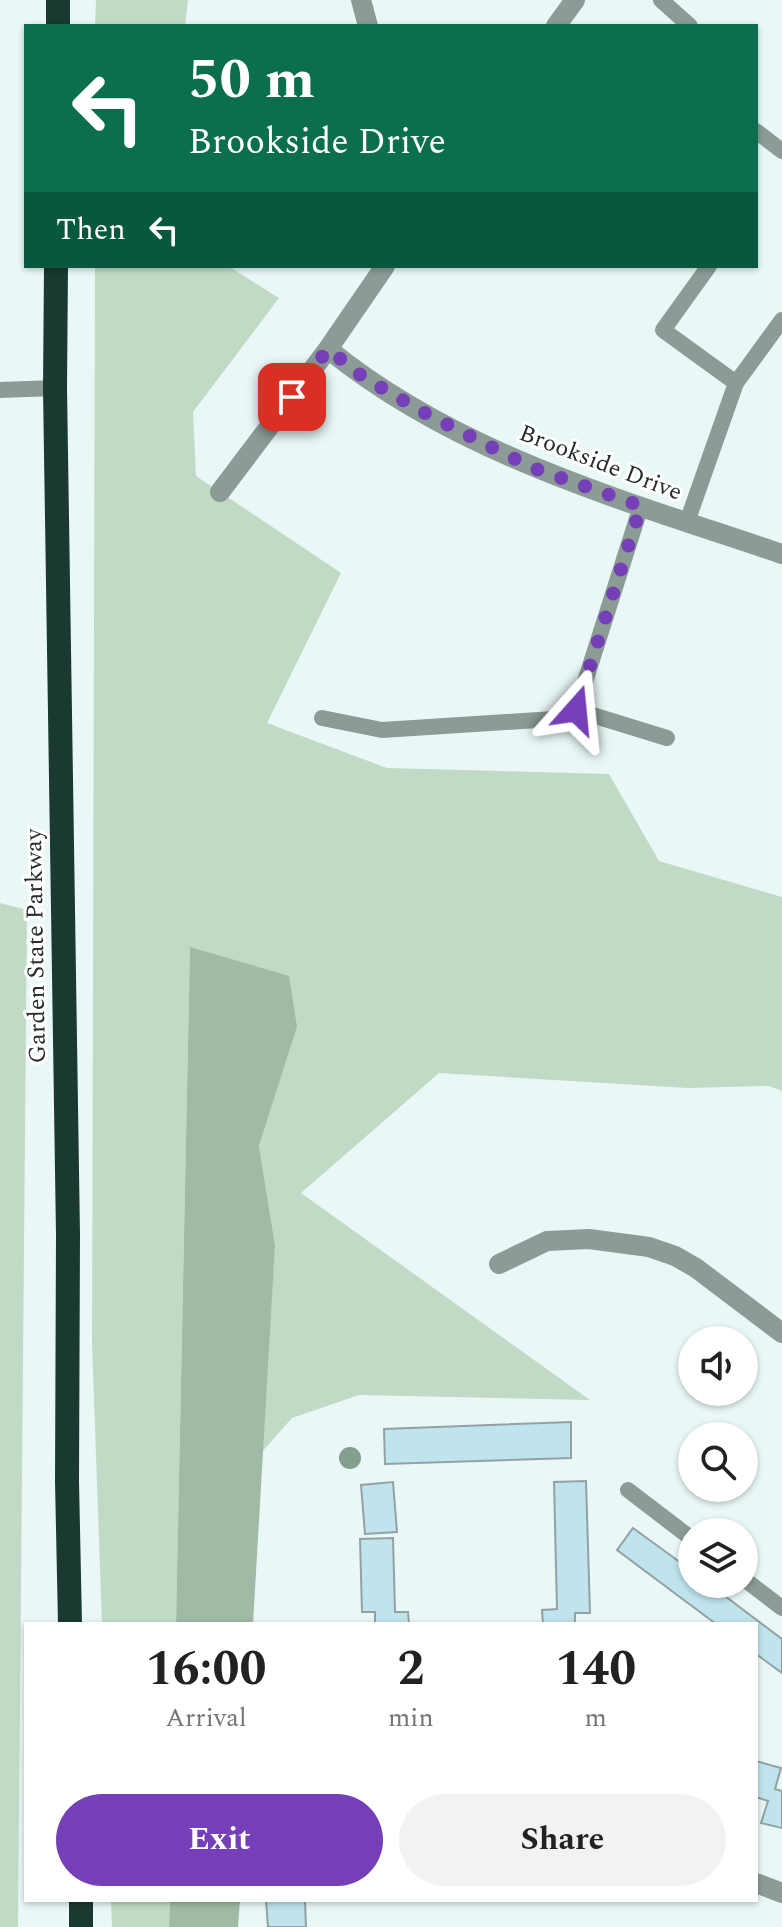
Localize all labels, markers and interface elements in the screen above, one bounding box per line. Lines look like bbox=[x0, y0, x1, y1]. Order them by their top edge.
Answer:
text: 50 m bbox=[188, 38, 315, 123]
icon: left bbox=[56, 56, 160, 160]
text: Brookside Drive bbox=[188, 115, 446, 170]
text: Then bbox=[56, 207, 126, 253]
icon: left bbox=[142, 208, 186, 252]
pin bbox=[258, 363, 326, 431]
icon: arrive bbox=[270, 375, 314, 419]
street label: Brookside Drive bbox=[514, 415, 687, 511]
position arrow bbox=[534, 668, 618, 752]
street label: Garden State Parkway bbox=[16, 827, 56, 1064]
map controls bbox=[678, 1326, 758, 1598]
button: sound bbox=[678, 1326, 758, 1406]
button: search bbox=[678, 1422, 758, 1502]
button: layers bbox=[678, 1518, 758, 1598]
text: 16:00 bbox=[146, 1633, 266, 1706]
text: 2 bbox=[397, 1633, 424, 1706]
text: 140 bbox=[555, 1633, 636, 1706]
text: Arrival bbox=[166, 1698, 247, 1738]
text: min bbox=[388, 1698, 434, 1738]
text: m bbox=[585, 1698, 607, 1738]
button: Exit bbox=[56, 1794, 383, 1886]
button: Share bbox=[399, 1794, 726, 1886]

